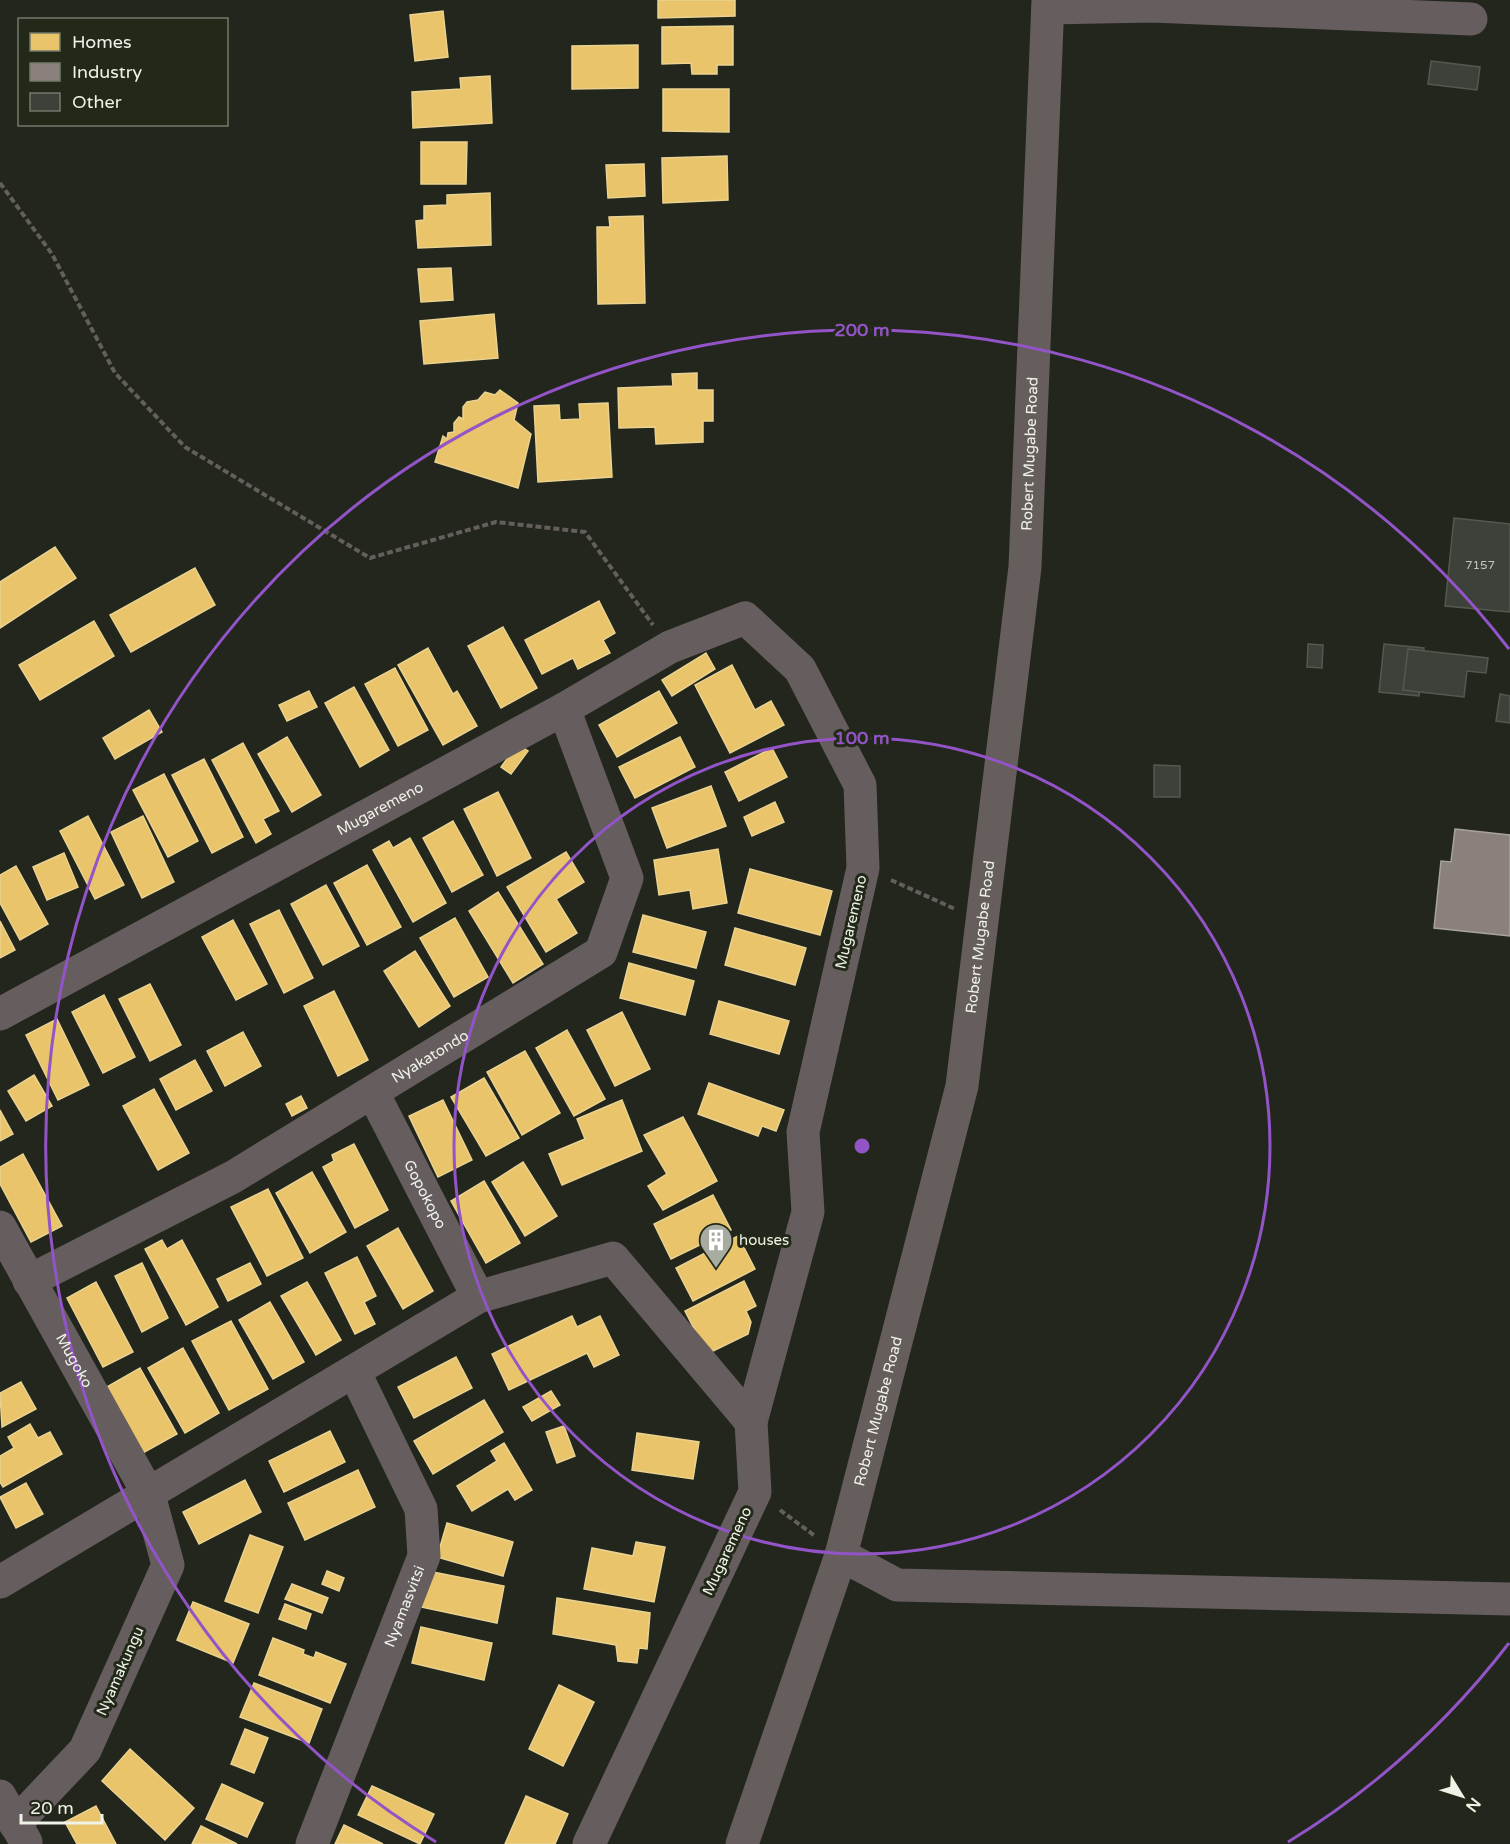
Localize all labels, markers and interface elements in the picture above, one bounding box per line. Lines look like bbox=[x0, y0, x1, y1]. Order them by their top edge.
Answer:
legend bbox=[18, 18, 228, 126]
text: Homes bbox=[72, 31, 132, 53]
text: Industry bbox=[72, 61, 143, 83]
text: Other bbox=[72, 91, 122, 113]
text: 200 m bbox=[834, 319, 890, 341]
street label: Robert Mugabe Road bbox=[1017, 376, 1042, 531]
house number: 7157 bbox=[1465, 558, 1495, 572]
text: 100 m bbox=[834, 727, 890, 749]
street label: Mugaremeno bbox=[334, 778, 426, 839]
street label: Robert Mugabe Road bbox=[962, 859, 998, 1015]
street label: Mugaremeno bbox=[831, 873, 871, 971]
street label: Nyakatondo bbox=[388, 1026, 472, 1087]
centre of rings bbox=[852, 1136, 872, 1156]
street label: Gopokopo bbox=[400, 1157, 450, 1232]
building icon: houses bbox=[698, 1222, 734, 1269]
place label: houses bbox=[739, 1231, 789, 1249]
street label: Mugoko bbox=[52, 1330, 97, 1391]
street label: Robert Mugabe Road bbox=[850, 1334, 906, 1488]
street label: Mugaremeno bbox=[699, 1504, 755, 1598]
street label: Nyamasvitsi bbox=[380, 1563, 428, 1650]
street label: Nyamakungu bbox=[92, 1624, 148, 1718]
north arrow bbox=[1432, 1766, 1492, 1826]
scale bar bbox=[21, 1787, 102, 1825]
text: N bbox=[1461, 1793, 1485, 1816]
text: 20 m bbox=[30, 1797, 74, 1819]

